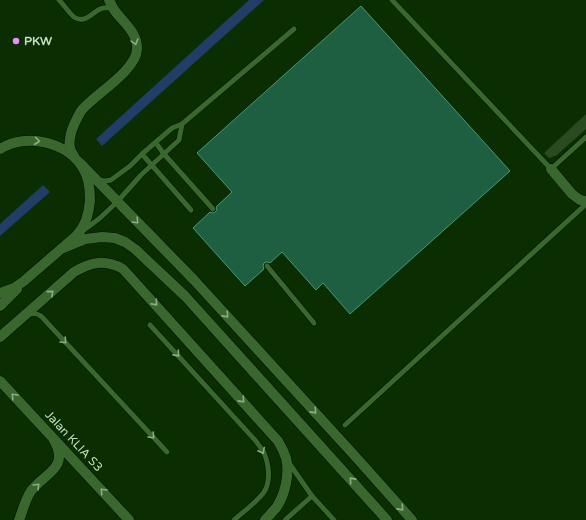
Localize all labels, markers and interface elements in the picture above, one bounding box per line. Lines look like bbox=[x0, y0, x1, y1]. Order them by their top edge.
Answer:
place label: PKW bbox=[24, 34, 53, 48]
marker: PKW bbox=[11, 36, 21, 46]
one-way arrow bbox=[130, 38, 139, 45]
one-way arrow bbox=[34, 137, 40, 146]
one-way arrow bbox=[131, 216, 139, 224]
one-way arrow bbox=[46, 290, 53, 297]
one-way arrow bbox=[150, 299, 157, 306]
one-way arrow bbox=[221, 310, 229, 318]
one-way arrow bbox=[59, 336, 67, 344]
one-way arrow bbox=[172, 349, 179, 356]
one-way arrow bbox=[12, 393, 19, 401]
one-way arrow bbox=[237, 395, 244, 403]
one-way arrow bbox=[309, 406, 317, 414]
street label: Jalan KLIA S3 bbox=[42, 408, 106, 474]
one-way arrow bbox=[147, 431, 155, 439]
one-way arrow bbox=[257, 447, 265, 454]
one-way arrow bbox=[350, 478, 357, 485]
one-way arrow bbox=[32, 483, 39, 491]
one-way arrow bbox=[100, 488, 108, 496]
one-way arrow bbox=[396, 503, 403, 510]

